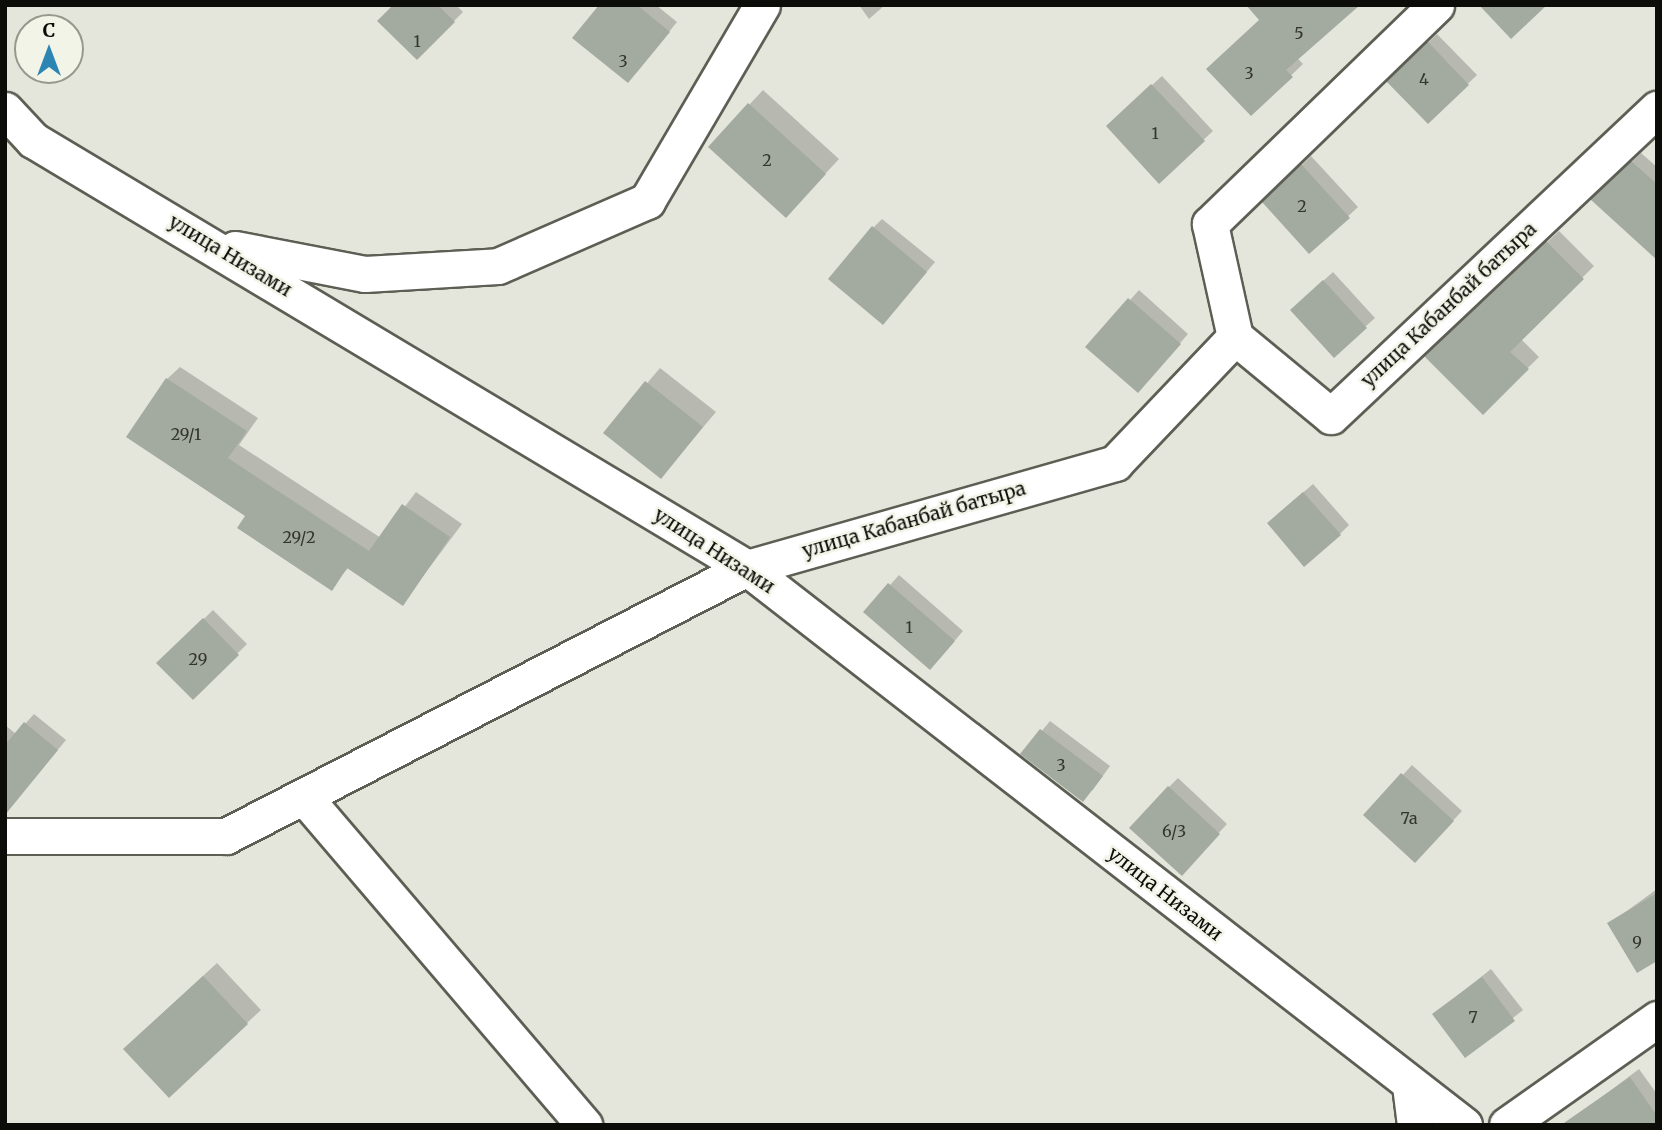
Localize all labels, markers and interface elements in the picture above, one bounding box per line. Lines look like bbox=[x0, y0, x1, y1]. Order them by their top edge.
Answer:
north arrow bbox=[14, 14, 84, 84]
text: С bbox=[43, 18, 55, 42]
house number: 5 bbox=[1294, 23, 1304, 43]
house number: 1 bbox=[413, 31, 421, 51]
house number: 3 bbox=[618, 51, 628, 71]
house number: 3 bbox=[1244, 63, 1254, 83]
house number: 4 bbox=[1419, 69, 1429, 89]
house number: 1 bbox=[1151, 123, 1159, 143]
house number: 2 bbox=[762, 150, 772, 170]
house number: 2 bbox=[1297, 196, 1307, 216]
street label: улица Низами bbox=[164, 210, 296, 302]
street label: улица Кабанбай батыра bbox=[1357, 218, 1541, 392]
house number: 29/1 bbox=[171, 424, 201, 444]
street label: улица Кабанбай батыра bbox=[800, 477, 1028, 563]
street label: улица Низами bbox=[649, 504, 779, 598]
house number: 29/2 bbox=[282, 527, 316, 547]
house number: 1 bbox=[905, 617, 913, 637]
house number: 29 bbox=[189, 649, 207, 669]
house number: 3 bbox=[1056, 755, 1066, 775]
house number: 7а bbox=[1400, 808, 1418, 828]
house number: 6/3 bbox=[1162, 821, 1186, 841]
street label: улица Низами bbox=[1103, 842, 1227, 946]
house number: 9 bbox=[1632, 932, 1642, 952]
house number: 7 bbox=[1468, 1007, 1478, 1027]

